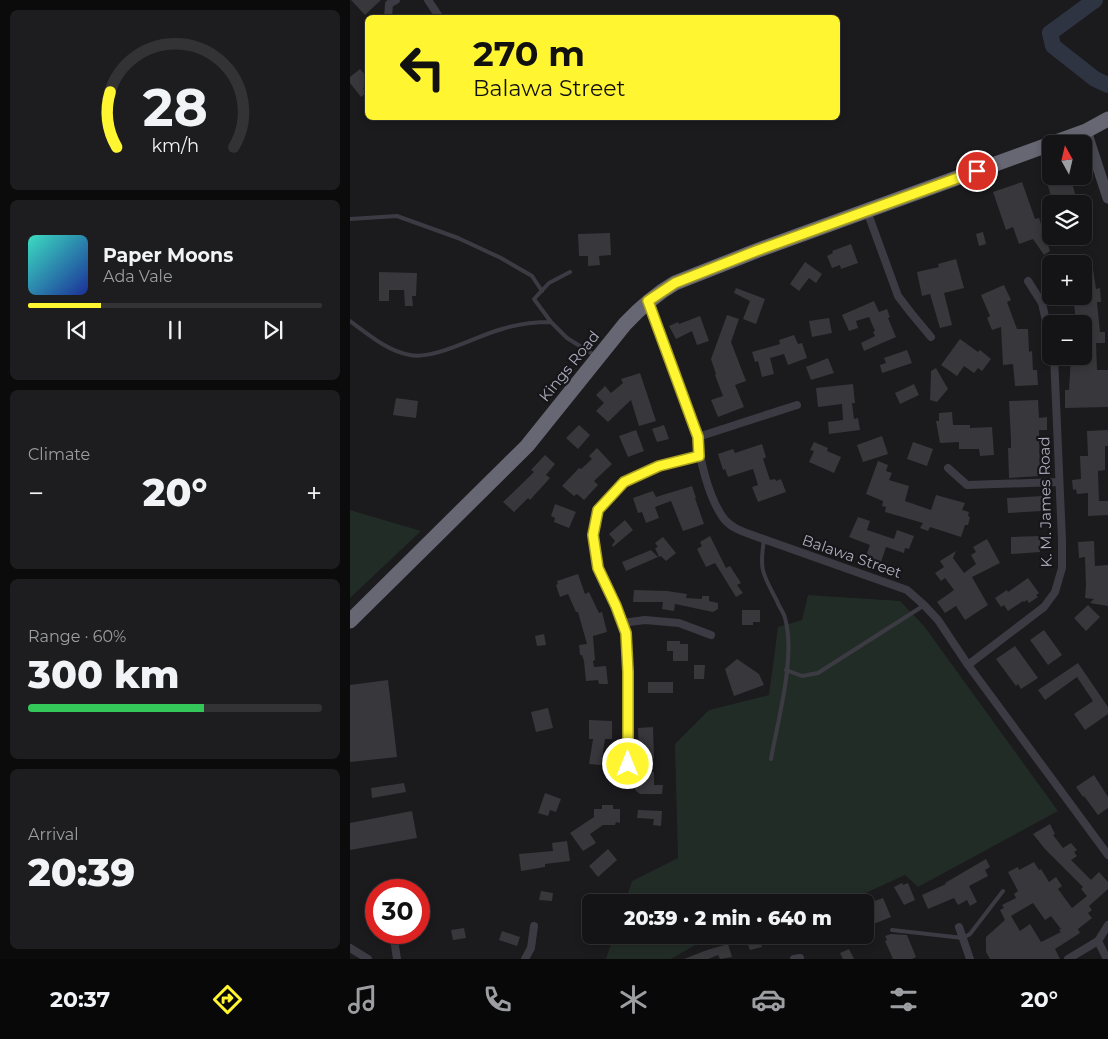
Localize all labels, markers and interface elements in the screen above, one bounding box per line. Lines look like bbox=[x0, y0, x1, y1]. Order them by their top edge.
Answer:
text: 270 m bbox=[473, 32, 585, 75]
icon: left bbox=[390, 35, 455, 100]
text: Balawa Street bbox=[473, 75, 625, 102]
text: 28 bbox=[142, 76, 208, 139]
text: km/h bbox=[151, 135, 199, 156]
north arrow bbox=[1042, 135, 1092, 185]
map controls bbox=[1042, 135, 1092, 365]
pin bbox=[956, 150, 998, 192]
icon: arrive bbox=[963, 157, 991, 185]
button: layers bbox=[1042, 195, 1092, 245]
text: Paper Moons bbox=[103, 244, 233, 267]
button: + bbox=[1042, 255, 1092, 305]
text: Ada Vale bbox=[103, 267, 173, 286]
button: − bbox=[1042, 315, 1092, 365]
icon: previous bbox=[63, 316, 91, 344]
icon: pause bbox=[161, 316, 189, 344]
icon: next bbox=[259, 316, 287, 344]
street label: Kings Road bbox=[535, 327, 603, 405]
street label: K. M. James Road bbox=[1034, 436, 1056, 568]
text: Climate bbox=[28, 445, 90, 464]
text: 20° bbox=[143, 469, 207, 516]
text: − bbox=[28, 476, 44, 510]
text: + bbox=[306, 476, 322, 510]
street label: Balawa Street bbox=[800, 530, 904, 582]
text: Range · 60% bbox=[28, 627, 126, 646]
text: 300 km bbox=[28, 651, 179, 698]
position arrow bbox=[601, 737, 653, 789]
text: Arrival bbox=[28, 825, 78, 844]
text: 20:39 bbox=[28, 849, 135, 896]
speed limit sign: 30 bbox=[365, 879, 430, 944]
text: 20:39 · 2 min · 640 m bbox=[624, 907, 832, 930]
icon: directions bbox=[210, 982, 245, 1017]
icon: music bbox=[345, 982, 380, 1017]
icon: phone bbox=[480, 982, 515, 1017]
icon: climate bbox=[616, 982, 651, 1017]
icon: car bbox=[751, 982, 786, 1017]
icon: filters bbox=[886, 982, 921, 1017]
text: 20:37 bbox=[50, 986, 110, 1013]
text: 20° bbox=[1021, 986, 1058, 1013]

